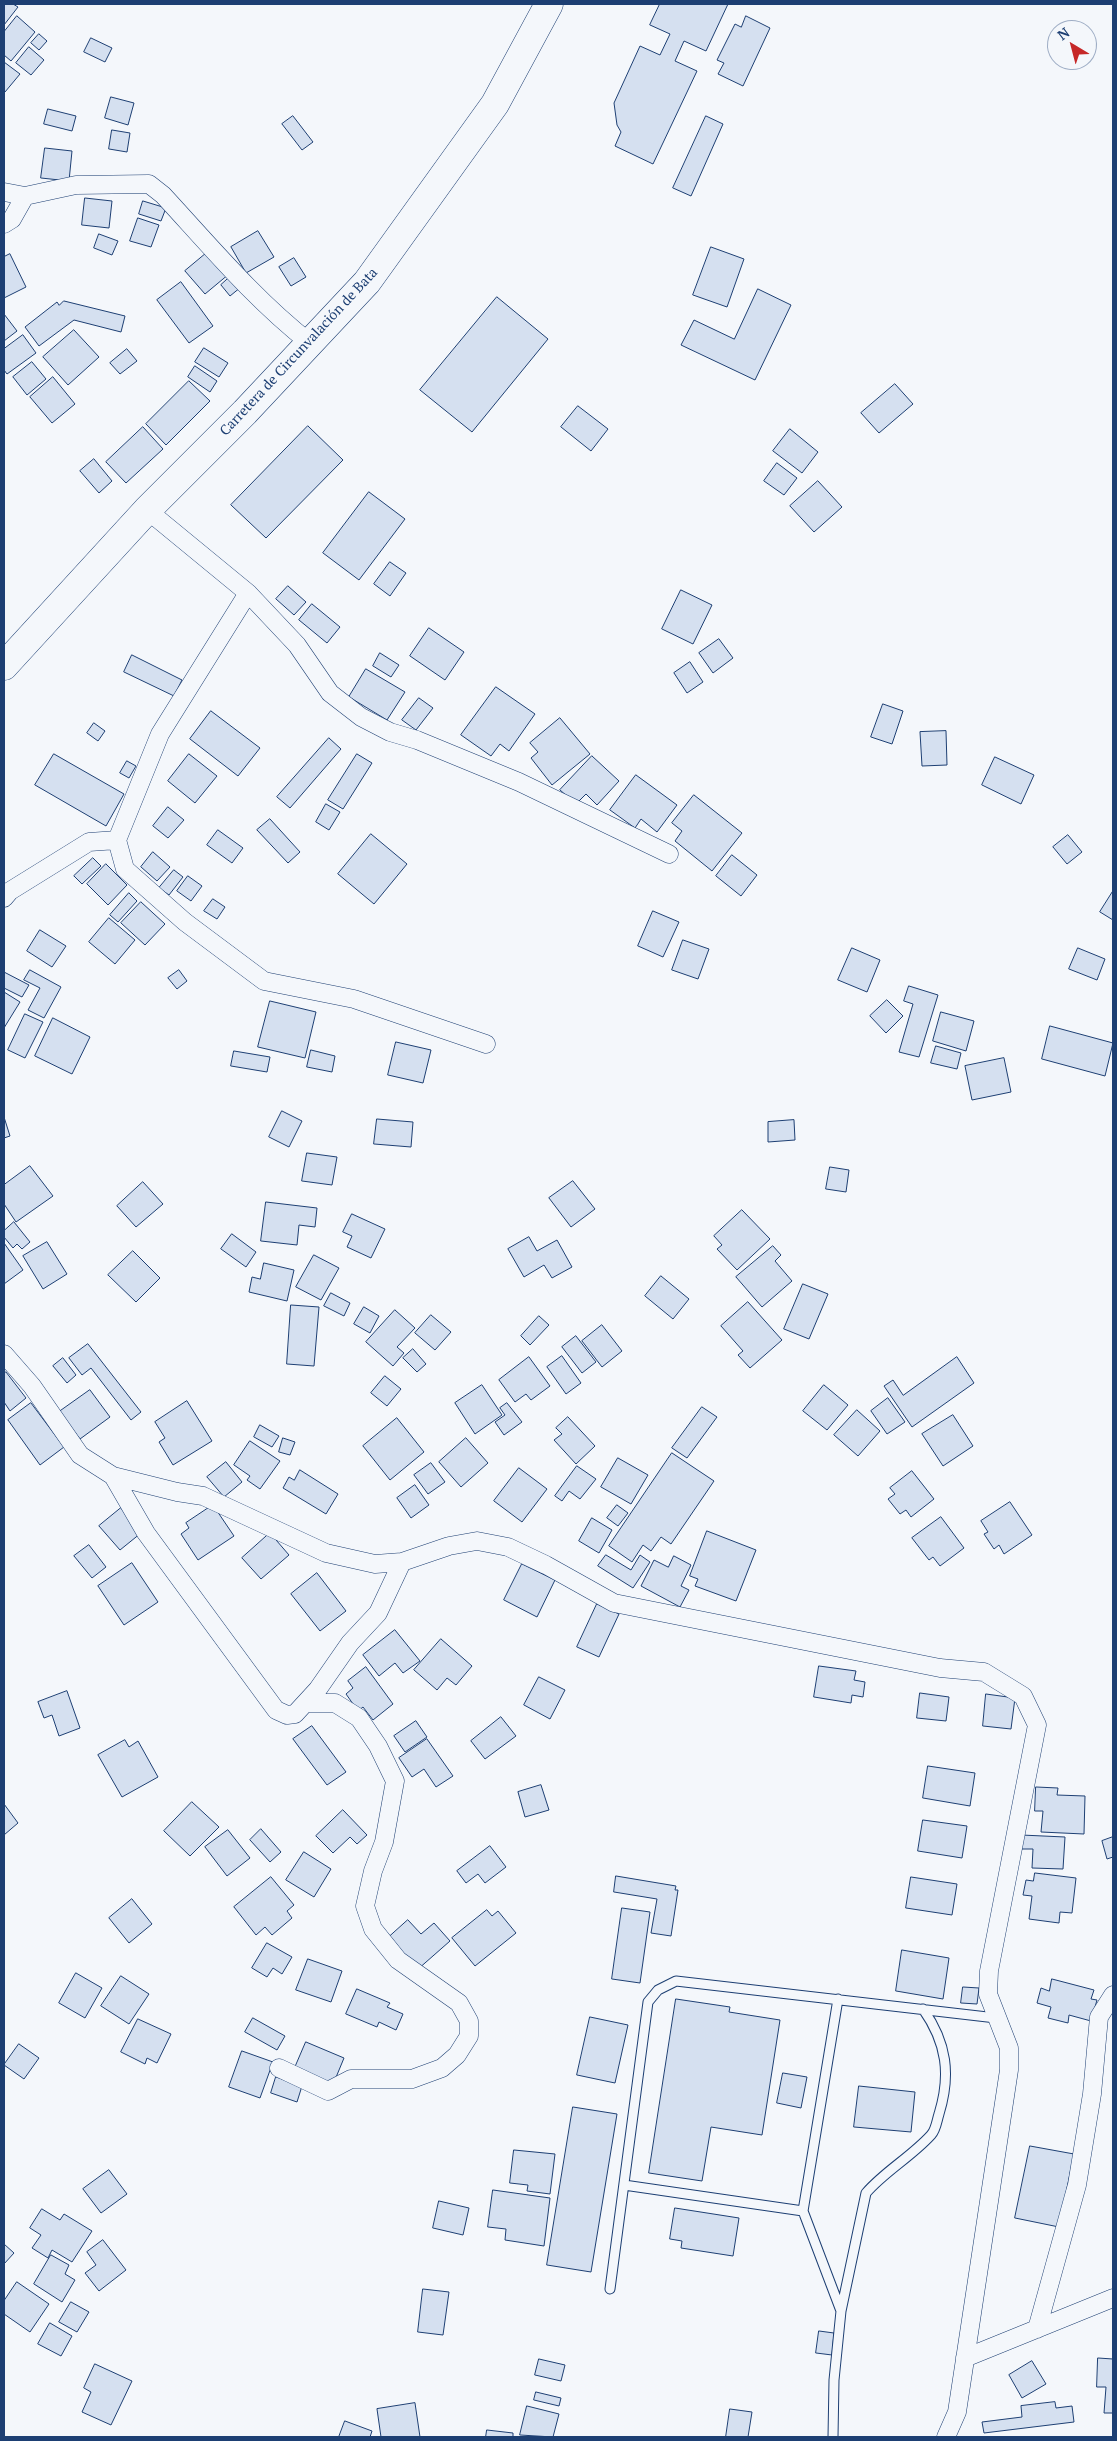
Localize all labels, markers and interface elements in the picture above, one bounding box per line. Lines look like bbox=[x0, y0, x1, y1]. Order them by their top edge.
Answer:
north arrow bbox=[1047, 20, 1097, 70]
text: N bbox=[1053, 23, 1073, 44]
street label: Carretera de Circunvalación de Bata bbox=[217, 265, 381, 439]

